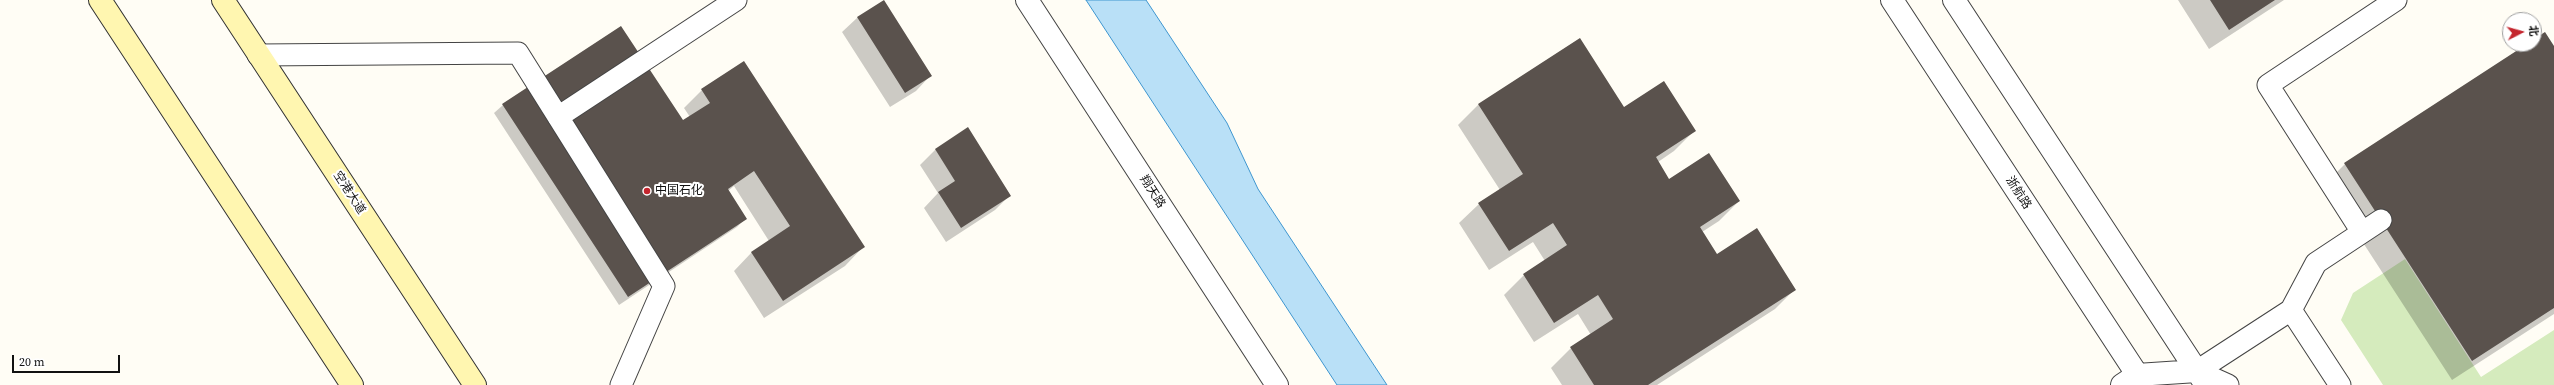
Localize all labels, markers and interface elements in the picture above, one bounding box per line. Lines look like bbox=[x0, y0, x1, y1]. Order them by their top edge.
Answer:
north arrow bbox=[2502, 12, 2542, 52]
text: 北 bbox=[2525, 25, 2541, 37]
street label: 空港大道 bbox=[330, 169, 368, 217]
street label: 翔天路 bbox=[1136, 173, 1168, 211]
street label: 浙航路 bbox=[2002, 174, 2034, 212]
place label: 中国石化 bbox=[655, 184, 703, 198]
marker: 中国石化 bbox=[642, 186, 652, 196]
scale bar bbox=[14, 347, 122, 373]
text: 20 m bbox=[19, 354, 45, 370]

